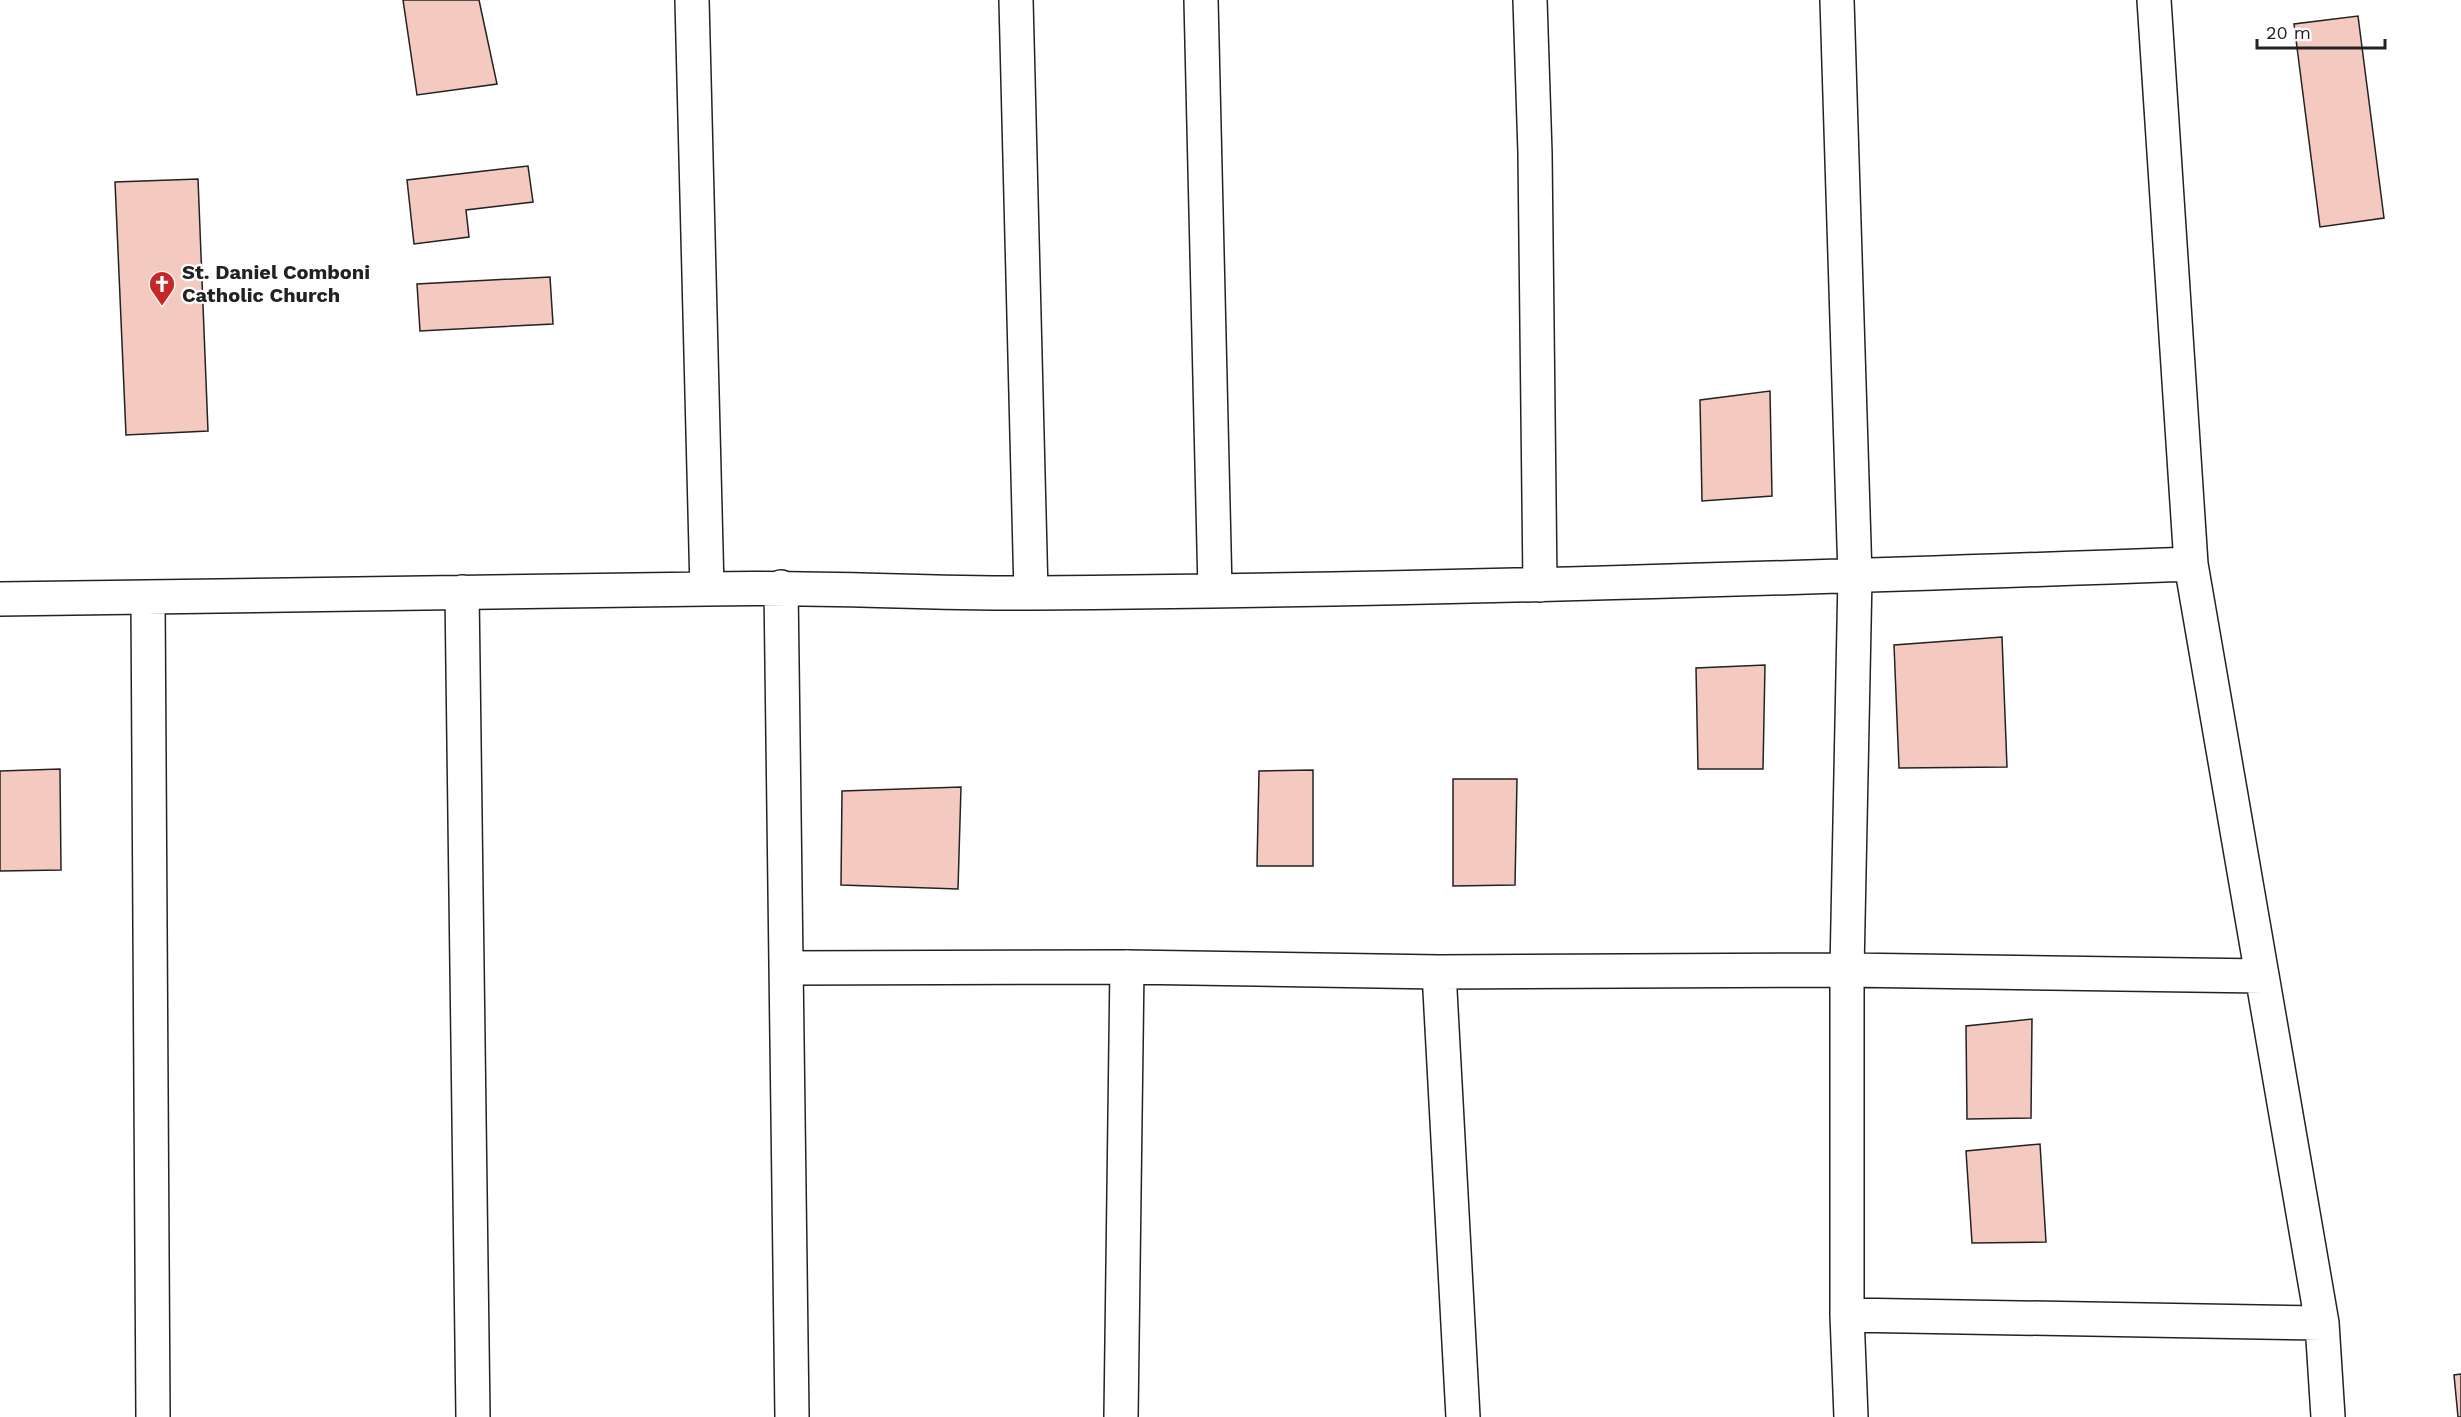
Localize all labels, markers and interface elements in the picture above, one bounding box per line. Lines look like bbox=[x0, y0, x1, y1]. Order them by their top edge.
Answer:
scale bar bbox=[2257, 12, 2384, 50]
text: 20 m bbox=[2266, 22, 2311, 43]
place label: St. Daniel Comboni Catholic Church bbox=[182, 260, 370, 307]
church icon: St. Daniel Comboni Catholic Church bbox=[147, 269, 177, 307]

